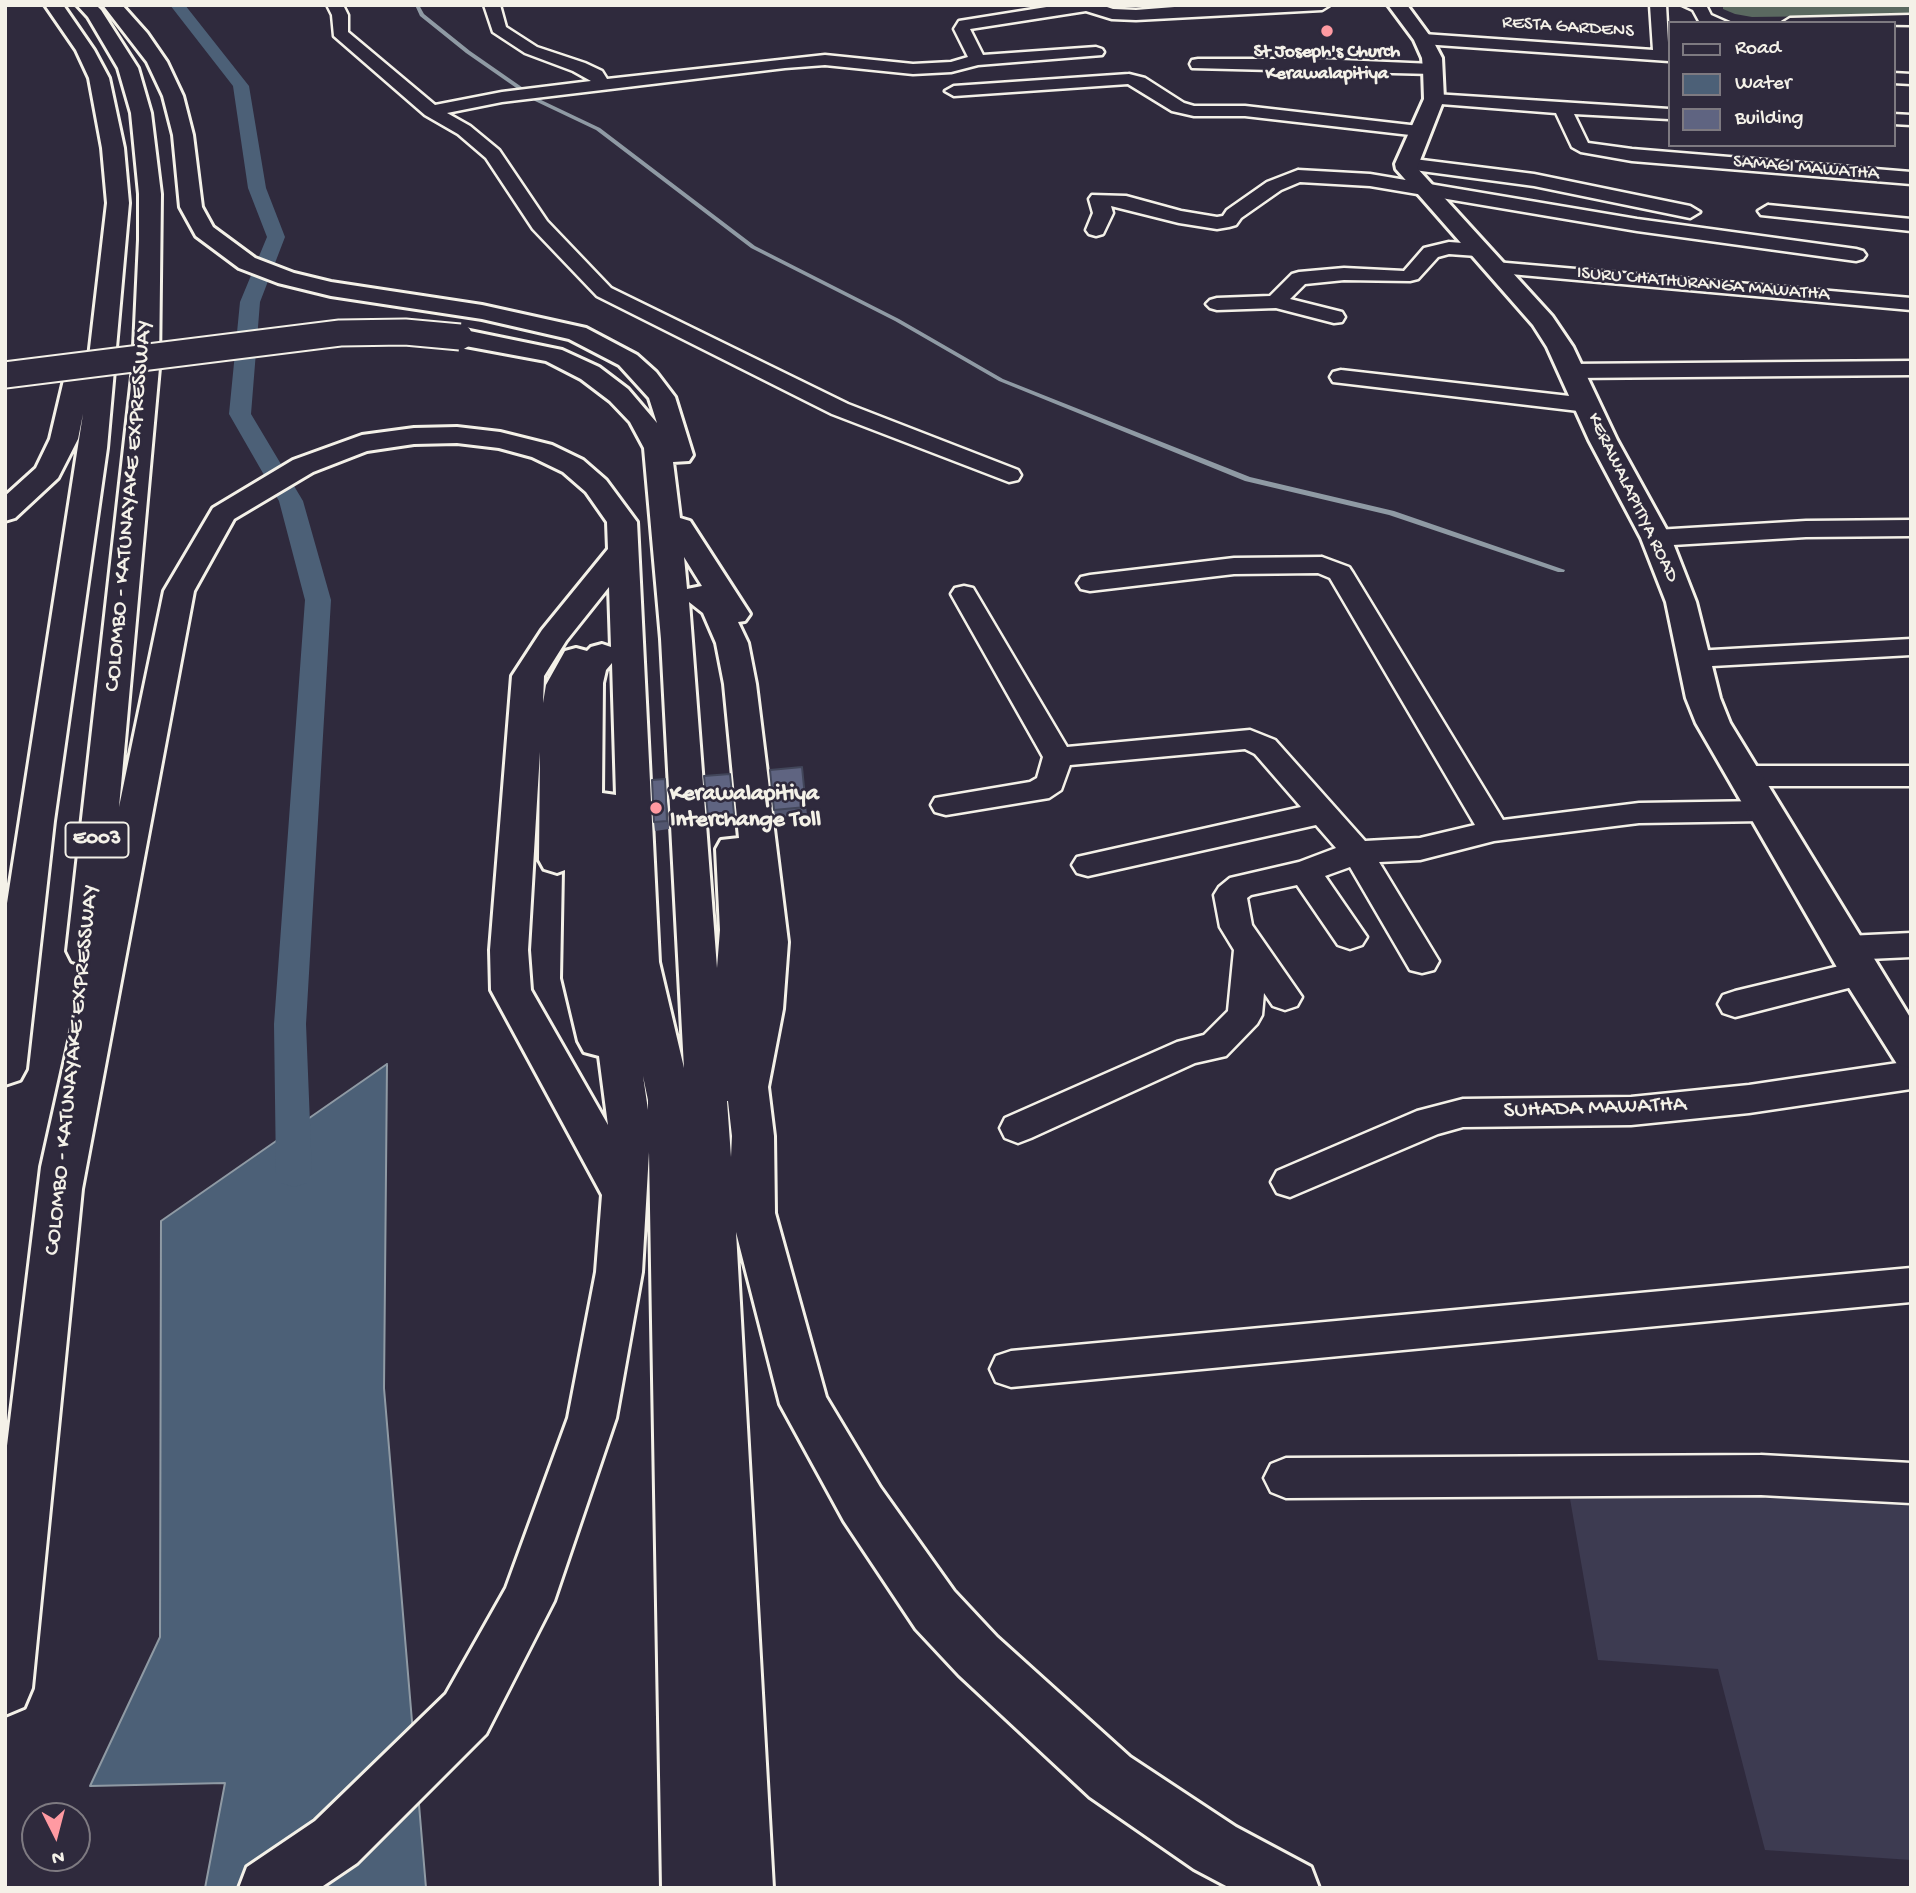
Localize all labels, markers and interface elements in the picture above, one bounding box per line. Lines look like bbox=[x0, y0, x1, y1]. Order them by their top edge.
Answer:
street label: RESTA GARDENS bbox=[1501, 12, 1635, 44]
legend bbox=[1668, 21, 1895, 147]
marker: St Joseph's Church Kerawalapitiya bbox=[1319, 23, 1335, 39]
text: Road bbox=[1735, 37, 1781, 62]
place label: St Joseph's Church Kerawalapitiya bbox=[1254, 42, 1400, 86]
text: Water bbox=[1735, 72, 1791, 97]
text: Building bbox=[1735, 107, 1804, 132]
street label: SAMAGI MAWATHA bbox=[1732, 151, 1880, 187]
street label: ISURU CHATHURANGA MAWATHA bbox=[1576, 263, 1830, 307]
street label: COLOMBO - KATUNAYAKE EXPRESSWAY bbox=[100, 319, 160, 693]
street label: KERAWALAPITIYA ROAD bbox=[1581, 410, 1683, 586]
place label: Kerawalapitiya Interchange Toll bbox=[670, 781, 821, 835]
marker: Kerawalapitiya Interchange Toll bbox=[648, 800, 664, 816]
road number: E003 bbox=[66, 822, 128, 858]
street label: COLOMBO - KATUNAYAKE EXPRESSWAY bbox=[40, 883, 106, 1257]
street label: SUHADA MAWATHA bbox=[1503, 1092, 1687, 1126]
north arrow bbox=[21, 1802, 91, 1872]
text: N bbox=[51, 1844, 65, 1868]

